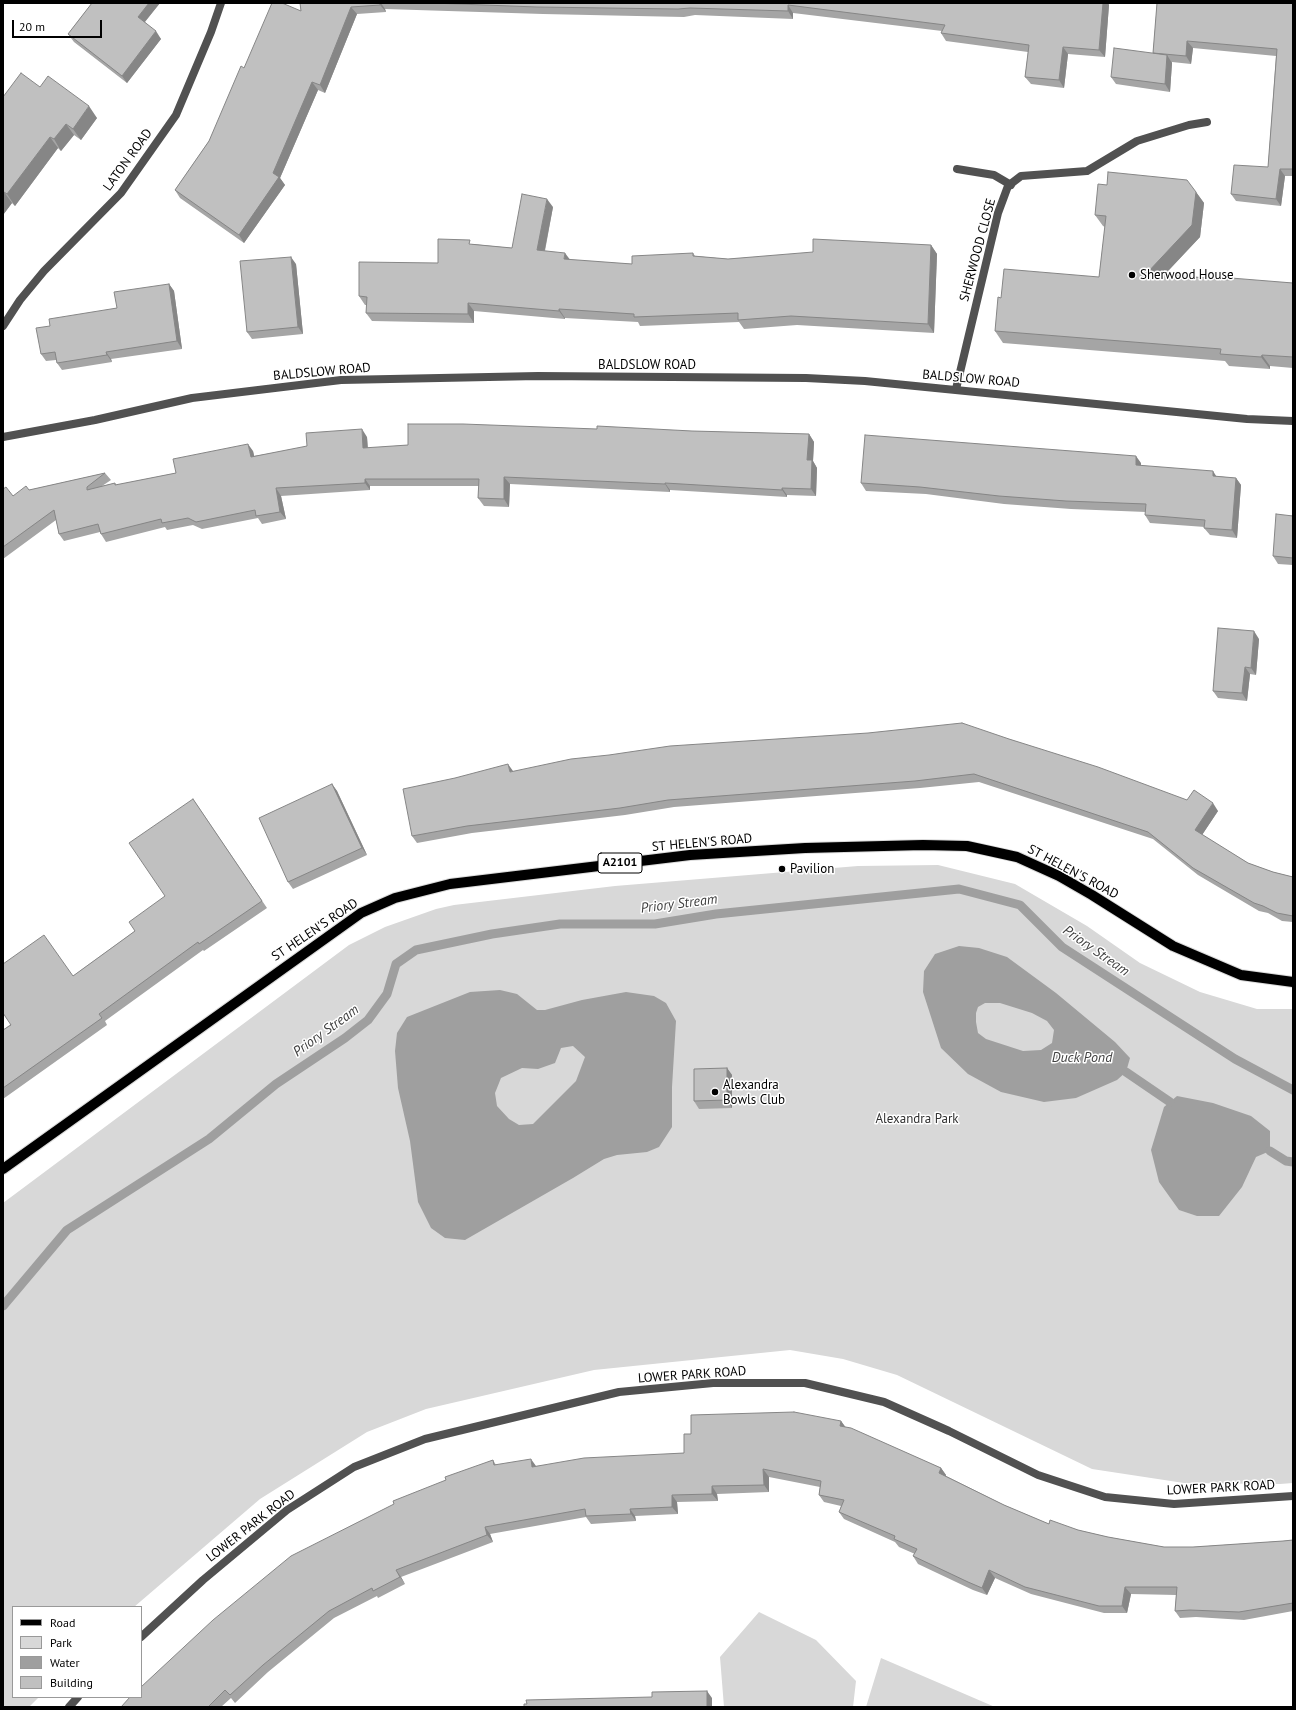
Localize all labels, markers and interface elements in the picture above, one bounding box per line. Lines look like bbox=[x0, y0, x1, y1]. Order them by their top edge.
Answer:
scale bar bbox=[14, 12, 104, 38]
text: 20 m bbox=[19, 19, 45, 34]
street label: LATON ROAD bbox=[100, 126, 156, 194]
street label: SHERWOOD CLOSE bbox=[957, 197, 999, 303]
place label: Sherwood House bbox=[1140, 267, 1234, 283]
marker: Sherwood House bbox=[1127, 270, 1137, 280]
street label: BALDSLOW ROAD bbox=[598, 357, 696, 373]
street label: BALDSLOW ROAD bbox=[273, 360, 371, 384]
street label: BALDSLOW ROAD bbox=[922, 367, 1020, 391]
street label: ST HELEN'S ROAD bbox=[651, 831, 753, 855]
street label: ST HELEN'S ROAD bbox=[1025, 841, 1121, 903]
road number: A2101 bbox=[598, 853, 642, 873]
place label: Pavilion bbox=[790, 861, 834, 877]
marker: Pavilion bbox=[777, 864, 787, 874]
water label: Priory Stream bbox=[640, 891, 718, 917]
street label: ST HELEN'S ROAD bbox=[269, 895, 361, 965]
water label: Priory Stream bbox=[1060, 922, 1132, 980]
water label: Priory Stream bbox=[290, 1002, 362, 1060]
water label: Duck Pond bbox=[1052, 1050, 1112, 1066]
place label: Alexandra Bowls Club bbox=[723, 1077, 785, 1108]
marker: Alexandra Bowls Club bbox=[710, 1087, 720, 1097]
park label: Alexandra Park bbox=[875, 1111, 959, 1127]
street label: LOWER PARK ROAD bbox=[637, 1363, 747, 1387]
street label: LOWER PARK ROAD bbox=[1166, 1477, 1276, 1499]
street label: LOWER PARK ROAD bbox=[203, 1486, 299, 1566]
legend bbox=[12, 1606, 142, 1698]
text: Road bbox=[50, 1615, 75, 1630]
text: Park bbox=[50, 1635, 72, 1650]
text: Water bbox=[50, 1655, 80, 1670]
text: Building bbox=[50, 1675, 93, 1690]

